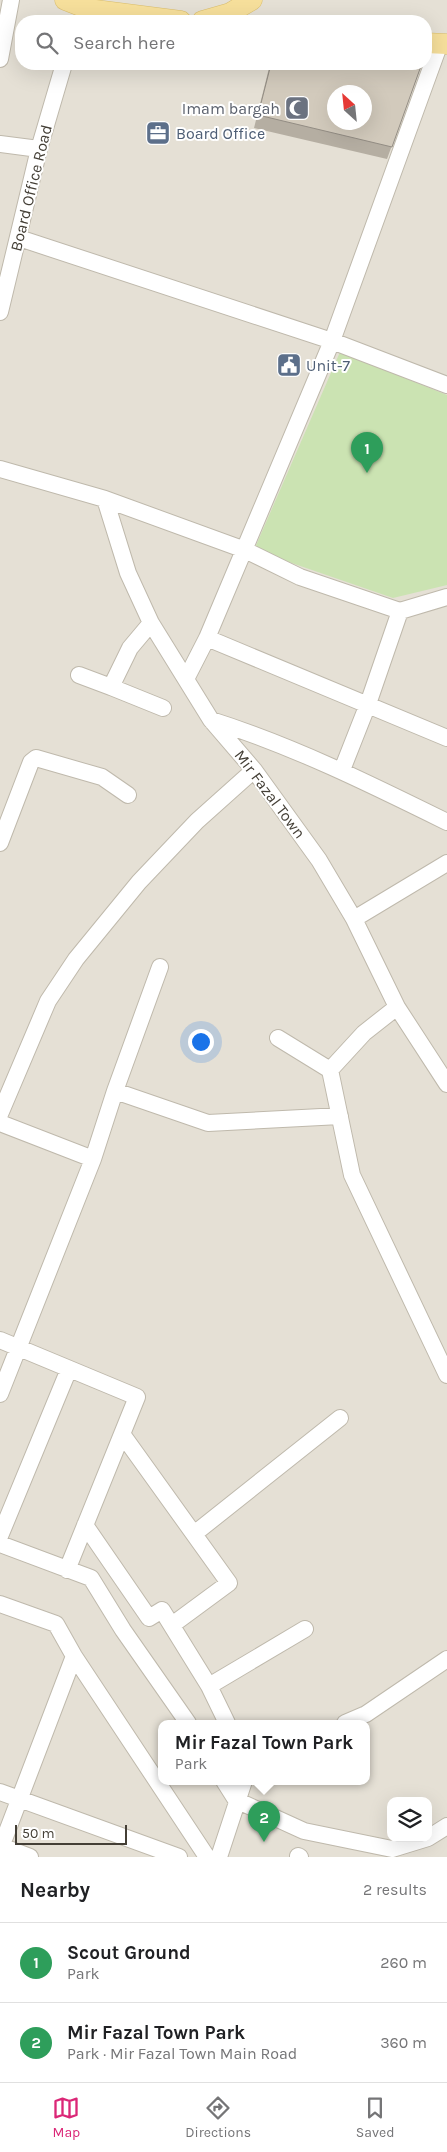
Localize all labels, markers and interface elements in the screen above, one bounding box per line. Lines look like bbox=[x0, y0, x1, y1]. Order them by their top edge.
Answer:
search box bbox=[15, 15, 432, 70]
icon: search bbox=[33, 29, 61, 57]
text: Search here bbox=[73, 32, 175, 54]
north arrow bbox=[327, 85, 372, 130]
mosque icon: Imam bargah bbox=[284, 95, 310, 121]
place label: Imam bargah bbox=[182, 99, 280, 118]
office icon: Board Office bbox=[145, 120, 171, 146]
street label: Board Office Road bbox=[6, 123, 56, 253]
place label: Board Office bbox=[176, 124, 265, 143]
public building icon: Unit-7 bbox=[276, 352, 302, 378]
place label: Unit-7 bbox=[306, 356, 350, 375]
pin: 1 bbox=[351, 432, 383, 473]
street label: Mir Fazal Town bbox=[230, 746, 310, 842]
your location bbox=[188, 1029, 214, 1055]
popup bbox=[158, 1720, 370, 1785]
text: Mir Fazal Town Park bbox=[175, 1732, 353, 1754]
text: Park bbox=[175, 1754, 207, 1773]
map controls bbox=[387, 1797, 432, 1842]
button: layers bbox=[387, 1797, 432, 1842]
pin: 2 bbox=[248, 1801, 280, 1842]
scale bar bbox=[15, 1822, 128, 1845]
text: 50 m bbox=[22, 1825, 55, 1842]
text: Nearby bbox=[20, 1878, 90, 1902]
text: 2 results bbox=[363, 1880, 427, 1899]
text: Scout Ground bbox=[67, 1942, 191, 1964]
text: 1 bbox=[33, 1953, 39, 1972]
text: 260 m bbox=[380, 1953, 427, 1972]
text: Park bbox=[67, 1964, 99, 1983]
text: Mir Fazal Town Park bbox=[67, 2022, 245, 2044]
text: 2 bbox=[31, 2033, 41, 2052]
text: 360 m bbox=[380, 2033, 427, 2052]
text: Park · Mir Fazal Town Main Road bbox=[67, 2044, 297, 2063]
tab: Map bbox=[52, 2094, 80, 2141]
tab: Directions bbox=[185, 2094, 251, 2141]
tab: Saved bbox=[356, 2094, 395, 2141]

